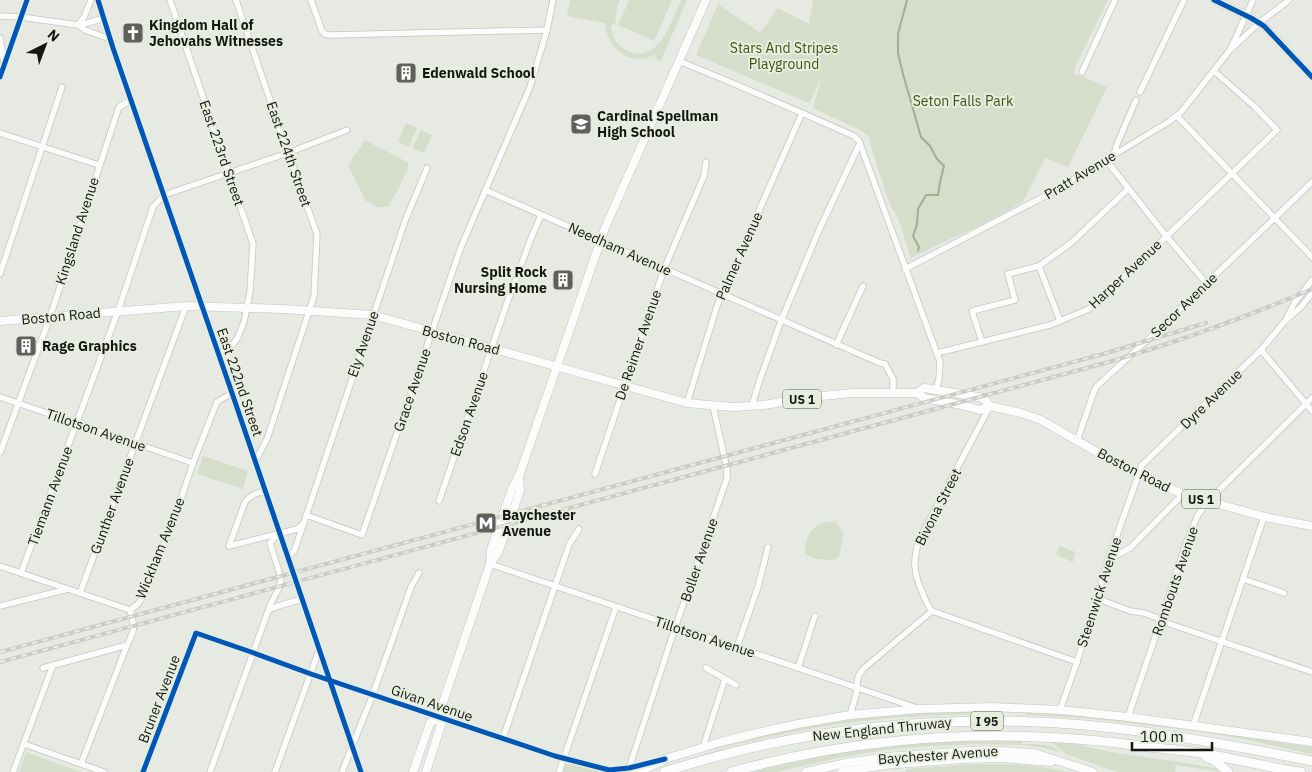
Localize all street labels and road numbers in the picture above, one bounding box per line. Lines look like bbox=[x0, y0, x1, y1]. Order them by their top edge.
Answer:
street label: East 223rd Street bbox=[195, 98, 249, 208]
street label: East 224th Street bbox=[263, 99, 315, 209]
street label: Pratt Avenue bbox=[1041, 146, 1119, 203]
street label: Kingsland Avenue bbox=[51, 175, 103, 287]
street label: Palmer Avenue bbox=[712, 209, 767, 303]
street label: Needham Avenue bbox=[566, 218, 675, 280]
street label: Harper Avenue bbox=[1085, 235, 1166, 312]
street label: Secor Avenue bbox=[1147, 269, 1221, 341]
street label: De Reimer Avenue bbox=[611, 287, 665, 402]
street label: Boston Road bbox=[20, 304, 102, 328]
street label: Ely Avenue bbox=[343, 308, 383, 379]
street label: Boston Road bbox=[420, 321, 502, 359]
street label: East 222nd Street bbox=[213, 325, 267, 439]
street label: Grace Avenue bbox=[389, 346, 435, 434]
street label: Dyre Avenue bbox=[1176, 365, 1246, 433]
street label: Edson Avenue bbox=[446, 369, 492, 459]
road number: US 1 bbox=[783, 389, 821, 408]
street label: Tillotson Avenue bbox=[44, 404, 149, 456]
street label: Tiemann Avenue bbox=[24, 443, 76, 548]
street label: Boston Road bbox=[1094, 444, 1174, 496]
street label: Gunther Avenue bbox=[86, 455, 138, 557]
street label: Bivona Street bbox=[911, 465, 965, 549]
road number: US 1 bbox=[1182, 489, 1220, 508]
street label: Wickham Avenue bbox=[131, 494, 189, 601]
street label: Boller Avenue bbox=[676, 515, 722, 604]
street label: Rombouts Avenue bbox=[1148, 524, 1202, 638]
street label: Steenwick Avenue bbox=[1073, 534, 1125, 649]
street label: Tillotson Avenue bbox=[653, 612, 758, 662]
street label: Bruner Avenue bbox=[134, 652, 184, 746]
street label: Givan Avenue bbox=[389, 681, 476, 726]
road number: I 95 bbox=[971, 711, 1003, 730]
street label: New England Thruway bbox=[812, 713, 952, 745]
street label: Baychester Avenue bbox=[877, 742, 999, 768]

